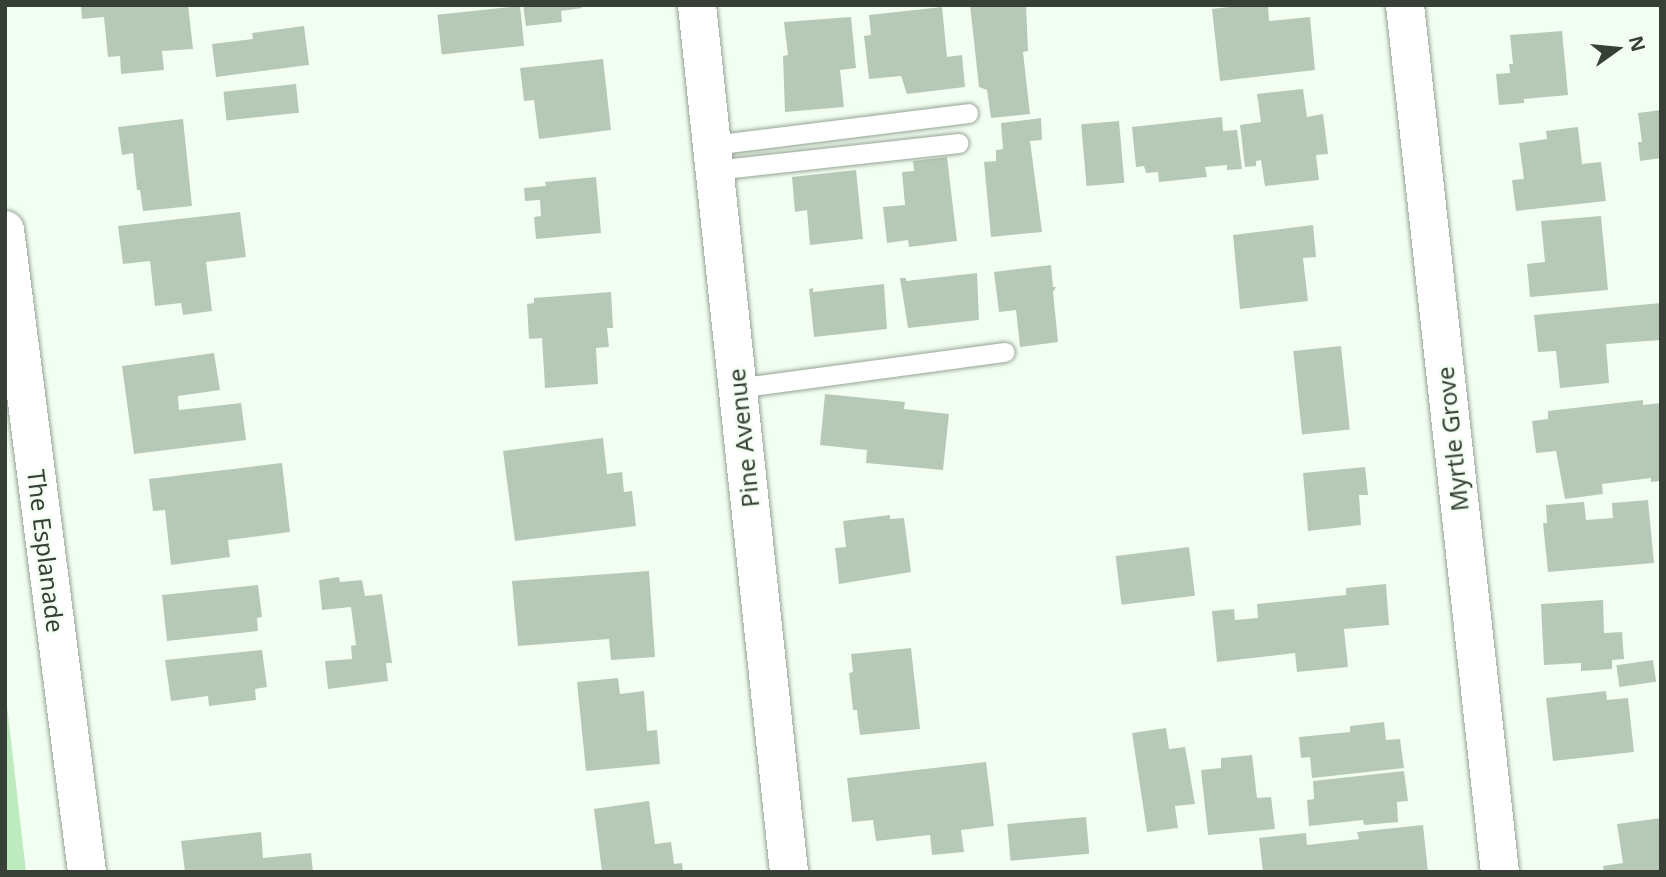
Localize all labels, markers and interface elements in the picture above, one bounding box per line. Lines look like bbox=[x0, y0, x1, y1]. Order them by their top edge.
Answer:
north arrow bbox=[1582, 14, 1652, 84]
text: N bbox=[1623, 33, 1652, 54]
street label: Myrtle Grove bbox=[1430, 365, 1474, 513]
street label: Pine Avenue bbox=[721, 367, 765, 509]
street label: The Esplanade bbox=[22, 468, 70, 634]

